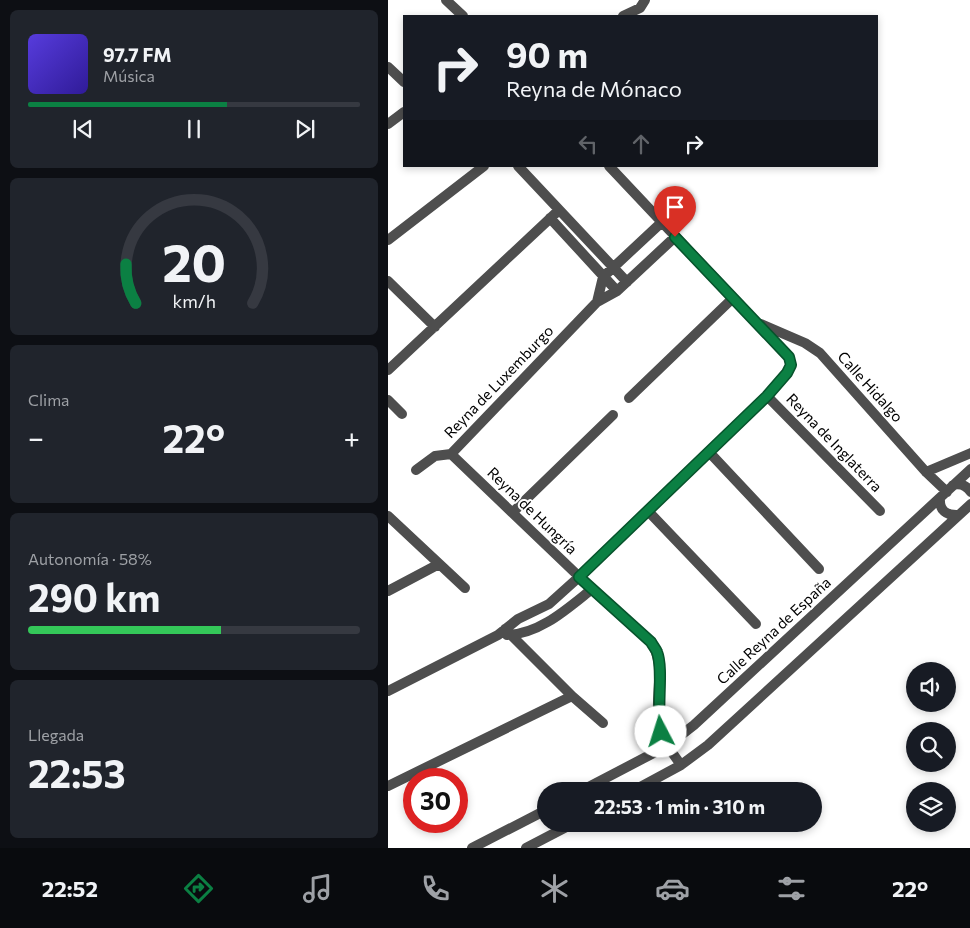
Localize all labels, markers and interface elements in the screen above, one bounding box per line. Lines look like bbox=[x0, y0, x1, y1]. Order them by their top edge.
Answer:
text: 90 m bbox=[506, 32, 588, 75]
icon: right bbox=[423, 35, 488, 100]
text: 97.7 FM bbox=[103, 43, 172, 66]
text: Música bbox=[103, 66, 155, 85]
text: Reyna de Mónaco bbox=[506, 75, 682, 102]
icon: previous bbox=[69, 115, 97, 143]
icon: pause bbox=[180, 115, 208, 143]
icon: next bbox=[291, 115, 319, 143]
icon: left bbox=[574, 130, 602, 158]
icon: ahead bbox=[627, 130, 655, 158]
icon: right bbox=[680, 130, 708, 158]
pin bbox=[654, 186, 696, 237]
icon: arrive bbox=[661, 193, 689, 221]
text: 20 bbox=[162, 229, 226, 293]
text: km/h bbox=[172, 290, 216, 312]
street label: Reyna de Luxemburgo bbox=[440, 321, 557, 441]
street label: Calle Hidalgo bbox=[834, 347, 907, 425]
street label: Reyna de Inglaterra bbox=[783, 389, 886, 495]
text: Clima bbox=[28, 390, 69, 409]
text: 22° bbox=[162, 414, 225, 461]
text: − bbox=[28, 420, 44, 454]
text: + bbox=[344, 420, 360, 454]
street label: Reyna de Hungría bbox=[484, 463, 581, 558]
text: Autonomía · 58% bbox=[28, 549, 152, 568]
text: 290 km bbox=[28, 573, 160, 620]
street label: Calle Reyna de España bbox=[713, 573, 834, 688]
map controls bbox=[906, 662, 956, 832]
button: sound bbox=[906, 662, 956, 712]
position arrow bbox=[634, 705, 686, 757]
button: search bbox=[906, 722, 956, 772]
text: Llegada bbox=[28, 725, 84, 744]
text: 22:53 bbox=[28, 749, 126, 796]
speed limit sign: 30 bbox=[403, 768, 468, 833]
button: layers bbox=[906, 782, 956, 832]
text: 22:53 · 1 min · 310 m bbox=[594, 795, 765, 818]
icon: directions bbox=[181, 871, 216, 906]
icon: music bbox=[300, 871, 335, 906]
icon: phone bbox=[418, 871, 453, 906]
icon: climate bbox=[537, 871, 572, 906]
icon: car bbox=[655, 871, 690, 906]
icon: filters bbox=[774, 871, 809, 906]
text: 22:52 bbox=[42, 875, 98, 902]
text: 22° bbox=[892, 875, 928, 902]

